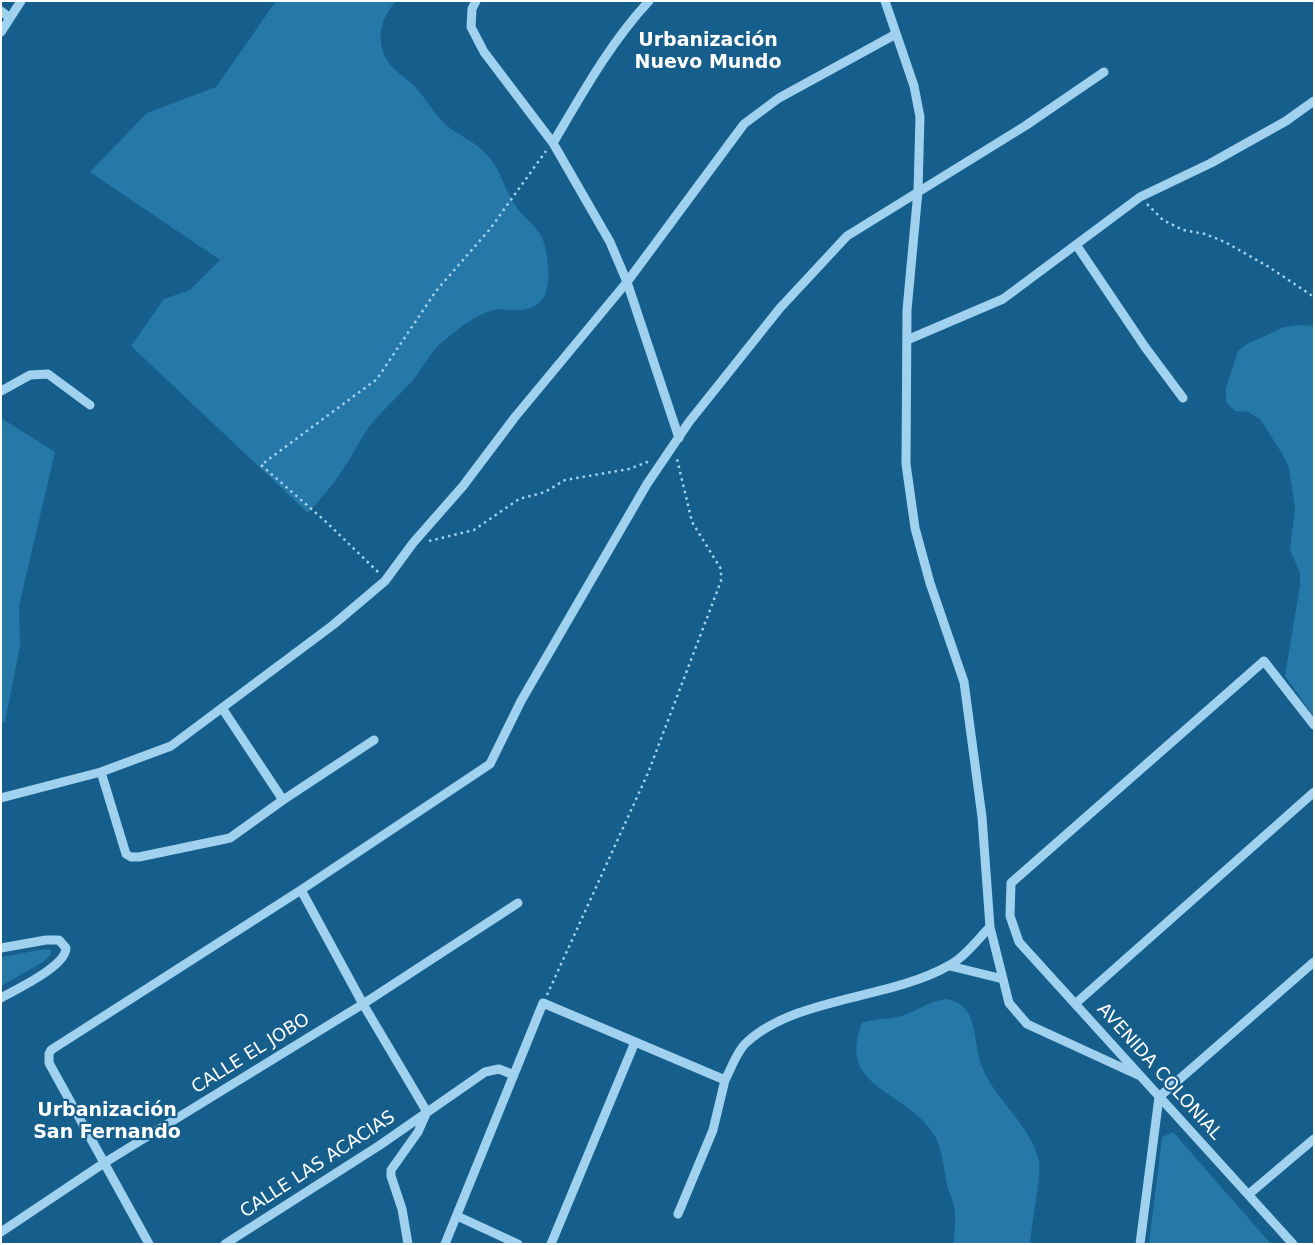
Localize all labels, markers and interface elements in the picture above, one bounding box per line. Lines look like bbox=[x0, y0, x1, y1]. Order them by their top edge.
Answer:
district label: Urbanización Nuevo Mundo bbox=[635, 30, 781, 74]
street label: AVENIDA COLONIAL bbox=[1092, 999, 1226, 1145]
street label: CALLE EL JOBO bbox=[188, 1009, 314, 1099]
district label: Urbanización San Fernando bbox=[33, 1100, 181, 1144]
street label: CALLE LAS ACACIAS bbox=[237, 1107, 399, 1223]

